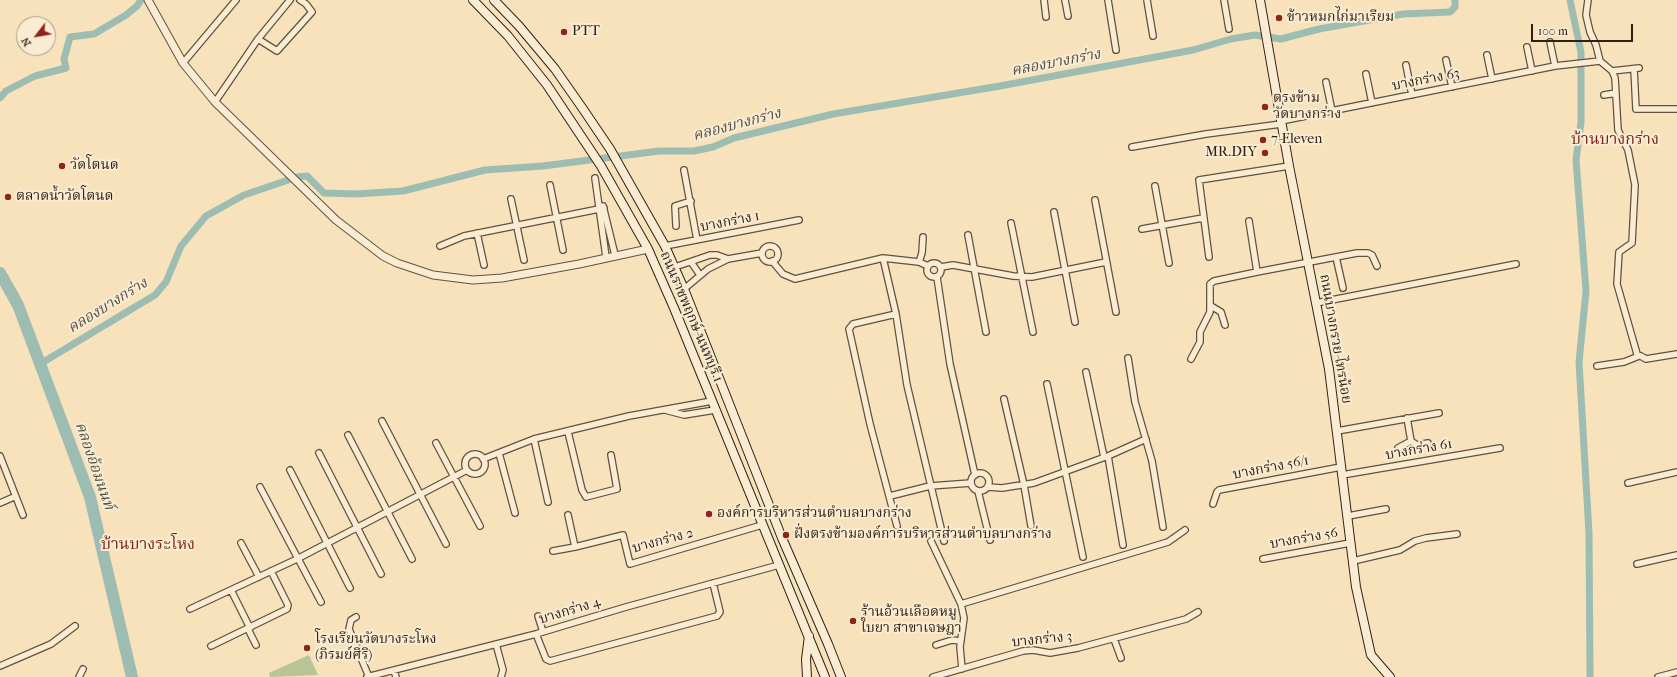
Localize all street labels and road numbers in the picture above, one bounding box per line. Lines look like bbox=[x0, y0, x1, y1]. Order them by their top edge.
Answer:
street label: บางกร่าง 63 bbox=[1391, 65, 1461, 95]
street label: บางกร่าง 1 bbox=[699, 208, 761, 236]
street label: ถนนราชพฤกษ์-นนทบุรี 1 bbox=[656, 249, 726, 385]
street label: ถนนบางกรวย-ไทรน้อย bbox=[1315, 273, 1355, 405]
street label: บางกร่าง 61 bbox=[1384, 436, 1454, 464]
street label: บางกร่าง 56/1 bbox=[1232, 452, 1310, 484]
street label: บางกร่าง 2 bbox=[631, 525, 695, 557]
street label: บางกร่าง 56 bbox=[1269, 525, 1339, 553]
street label: บางกร่าง 4 bbox=[537, 594, 603, 628]
street label: บางกร่าง 3 bbox=[1011, 628, 1073, 652]

